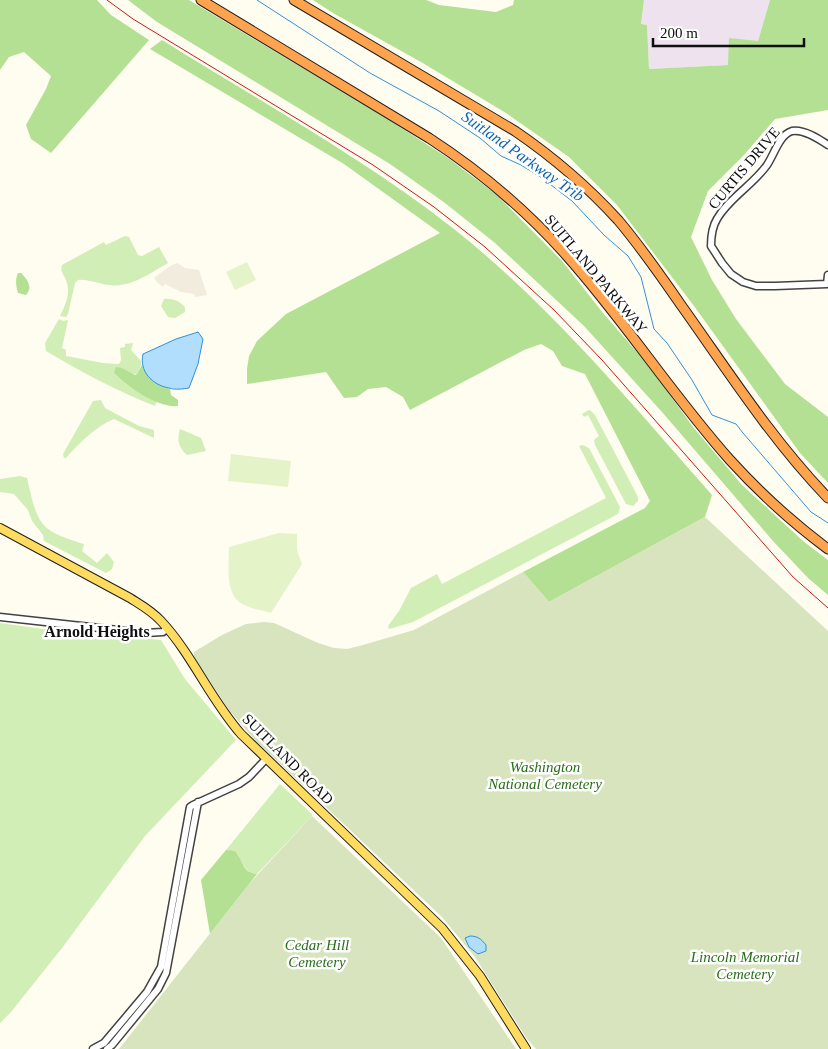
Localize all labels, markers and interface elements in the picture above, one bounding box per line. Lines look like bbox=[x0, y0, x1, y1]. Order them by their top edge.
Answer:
scale bar bbox=[653, 15, 804, 47]
text: 200 m bbox=[660, 25, 698, 41]
water label: Suitland Parkway Trib bbox=[458, 107, 587, 205]
street label: CURTIS DRIVE bbox=[705, 124, 783, 212]
street label: SUITLAND PARKWAY bbox=[542, 211, 650, 337]
district label: Arnold Heights bbox=[44, 623, 150, 641]
street label: SUITLAND ROAD bbox=[239, 710, 337, 808]
park label: Washington National Cemetery bbox=[487, 759, 602, 792]
park label: Cedar Hill Cemetery bbox=[285, 937, 349, 970]
park label: Lincoln Memorial Cemetery bbox=[690, 949, 799, 982]

